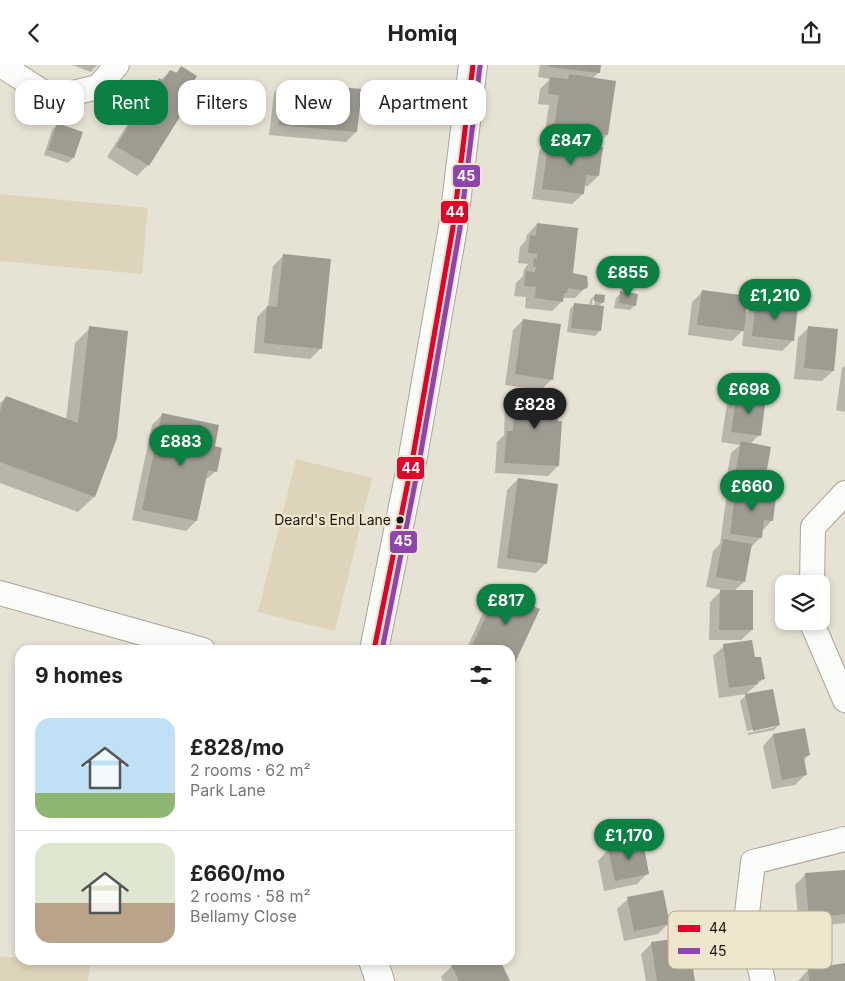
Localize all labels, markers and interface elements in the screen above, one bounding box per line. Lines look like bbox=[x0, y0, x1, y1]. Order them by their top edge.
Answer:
icon: back bbox=[20, 19, 48, 47]
icon: share bbox=[797, 19, 825, 47]
text: Homiq bbox=[388, 20, 457, 46]
chip: Buy bbox=[15, 80, 84, 125]
chip: Rent bbox=[94, 80, 168, 125]
chip: Filters bbox=[178, 80, 266, 125]
chip: New bbox=[276, 80, 350, 125]
chip: Apartment bbox=[360, 80, 486, 125]
pin: £847 bbox=[541, 123, 601, 166]
text: £847 bbox=[551, 130, 591, 150]
line badge: 45 bbox=[452, 164, 481, 188]
text: 45 bbox=[457, 167, 475, 184]
line badge: 44 bbox=[440, 200, 469, 224]
text: 44 bbox=[446, 203, 464, 220]
pin: £855 bbox=[598, 255, 658, 298]
text: £855 bbox=[607, 262, 649, 282]
pin: £1,210 bbox=[734, 279, 816, 321]
text: £1,210 bbox=[750, 285, 800, 305]
pin: £698 bbox=[719, 373, 779, 415]
text: £698 bbox=[728, 379, 770, 399]
pin: £828 bbox=[505, 387, 565, 430]
text: £828 bbox=[514, 394, 556, 414]
pin: £883 bbox=[151, 425, 211, 467]
text: £883 bbox=[160, 431, 202, 451]
line badge: 44 bbox=[396, 456, 425, 480]
text: 44 bbox=[402, 459, 420, 476]
pin: £660 bbox=[722, 469, 782, 512]
text: £660 bbox=[731, 476, 773, 496]
place label: Deard's End Lane bbox=[274, 511, 391, 528]
marker: Deard's End Lane bbox=[395, 515, 405, 525]
line badge: 45 bbox=[389, 530, 418, 554]
text: 45 bbox=[394, 532, 412, 549]
map controls bbox=[775, 575, 830, 630]
button: layers bbox=[775, 575, 830, 630]
pin: £817 bbox=[476, 583, 536, 626]
text: £817 bbox=[488, 590, 524, 610]
icon: filters bbox=[467, 661, 495, 689]
text: 9 homes bbox=[35, 663, 123, 688]
text: £828/mo bbox=[190, 735, 284, 760]
icon: home bbox=[75, 738, 135, 798]
text: 2 rooms · 62 m² bbox=[190, 760, 311, 780]
text: Park Lane bbox=[190, 780, 266, 800]
pin: £1,170 bbox=[588, 819, 670, 861]
text: £1,170 bbox=[605, 825, 653, 845]
text: £660/mo bbox=[190, 861, 285, 886]
icon: home bbox=[75, 863, 135, 923]
text: 2 rooms · 58 m² bbox=[190, 886, 310, 906]
text: Bellamy Close bbox=[190, 906, 297, 926]
legend bbox=[668, 911, 832, 969]
text: 44 bbox=[709, 919, 727, 936]
text: 45 bbox=[709, 942, 727, 959]

